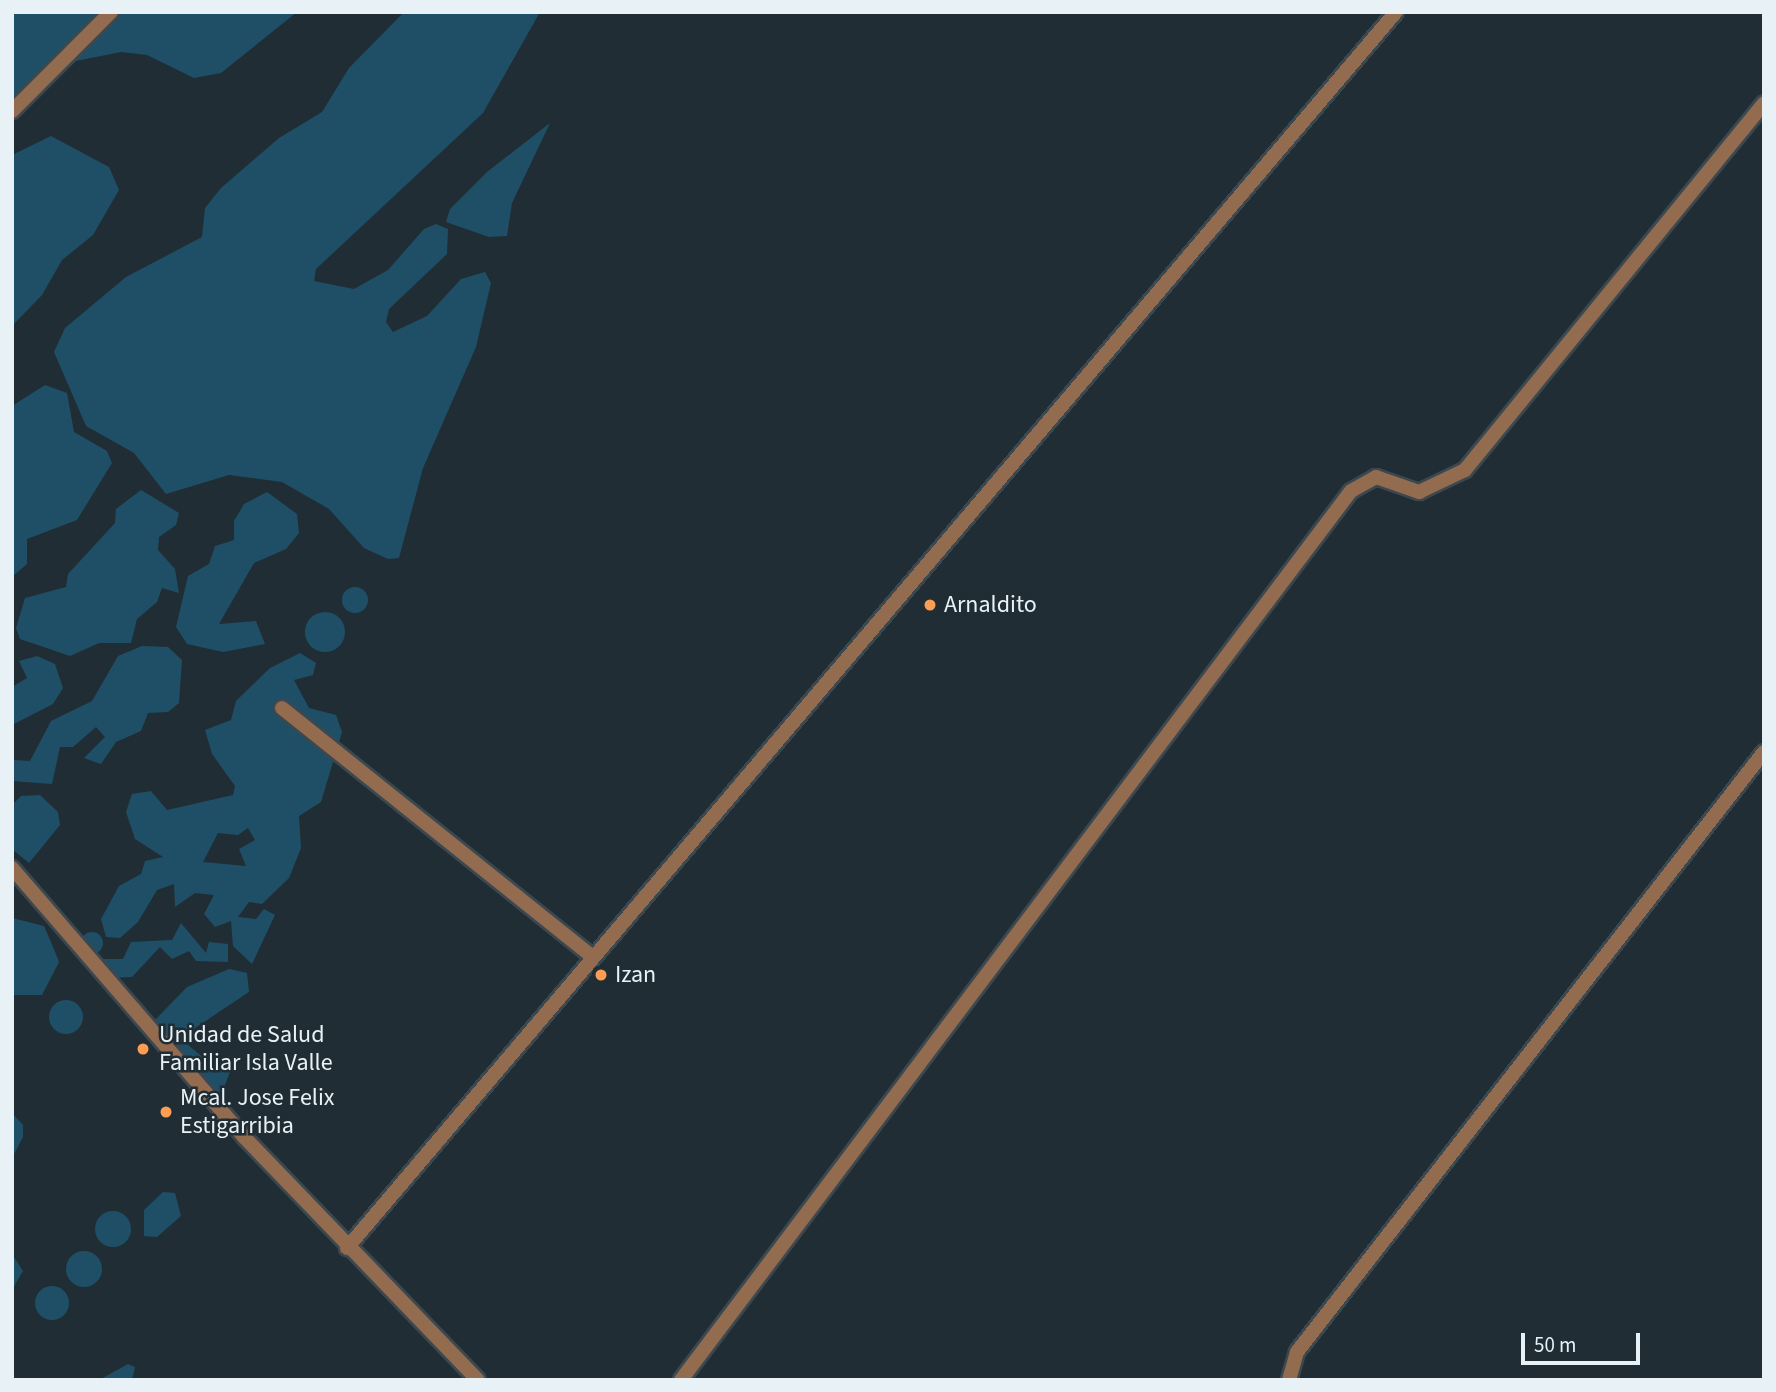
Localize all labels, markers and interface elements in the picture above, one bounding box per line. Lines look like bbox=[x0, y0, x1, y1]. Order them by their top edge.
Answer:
place label: Arnaldito bbox=[944, 591, 1037, 619]
marker: Arnaldito bbox=[922, 597, 938, 613]
place label: Izan bbox=[615, 961, 656, 989]
marker: Izan bbox=[593, 967, 609, 983]
place label: Unidad de Salud Familiar Isla Valle bbox=[159, 1021, 333, 1077]
marker: Unidad de Salud Familiar Isla Valle bbox=[133, 1039, 153, 1059]
place label: Mcal. Jose Felix Estigarribia bbox=[180, 1084, 335, 1140]
marker: Mcal. Jose Felix Estigarribia bbox=[158, 1104, 174, 1120]
scale bar bbox=[1524, 1318, 1643, 1362]
text: 50 m bbox=[1534, 1330, 1576, 1360]

